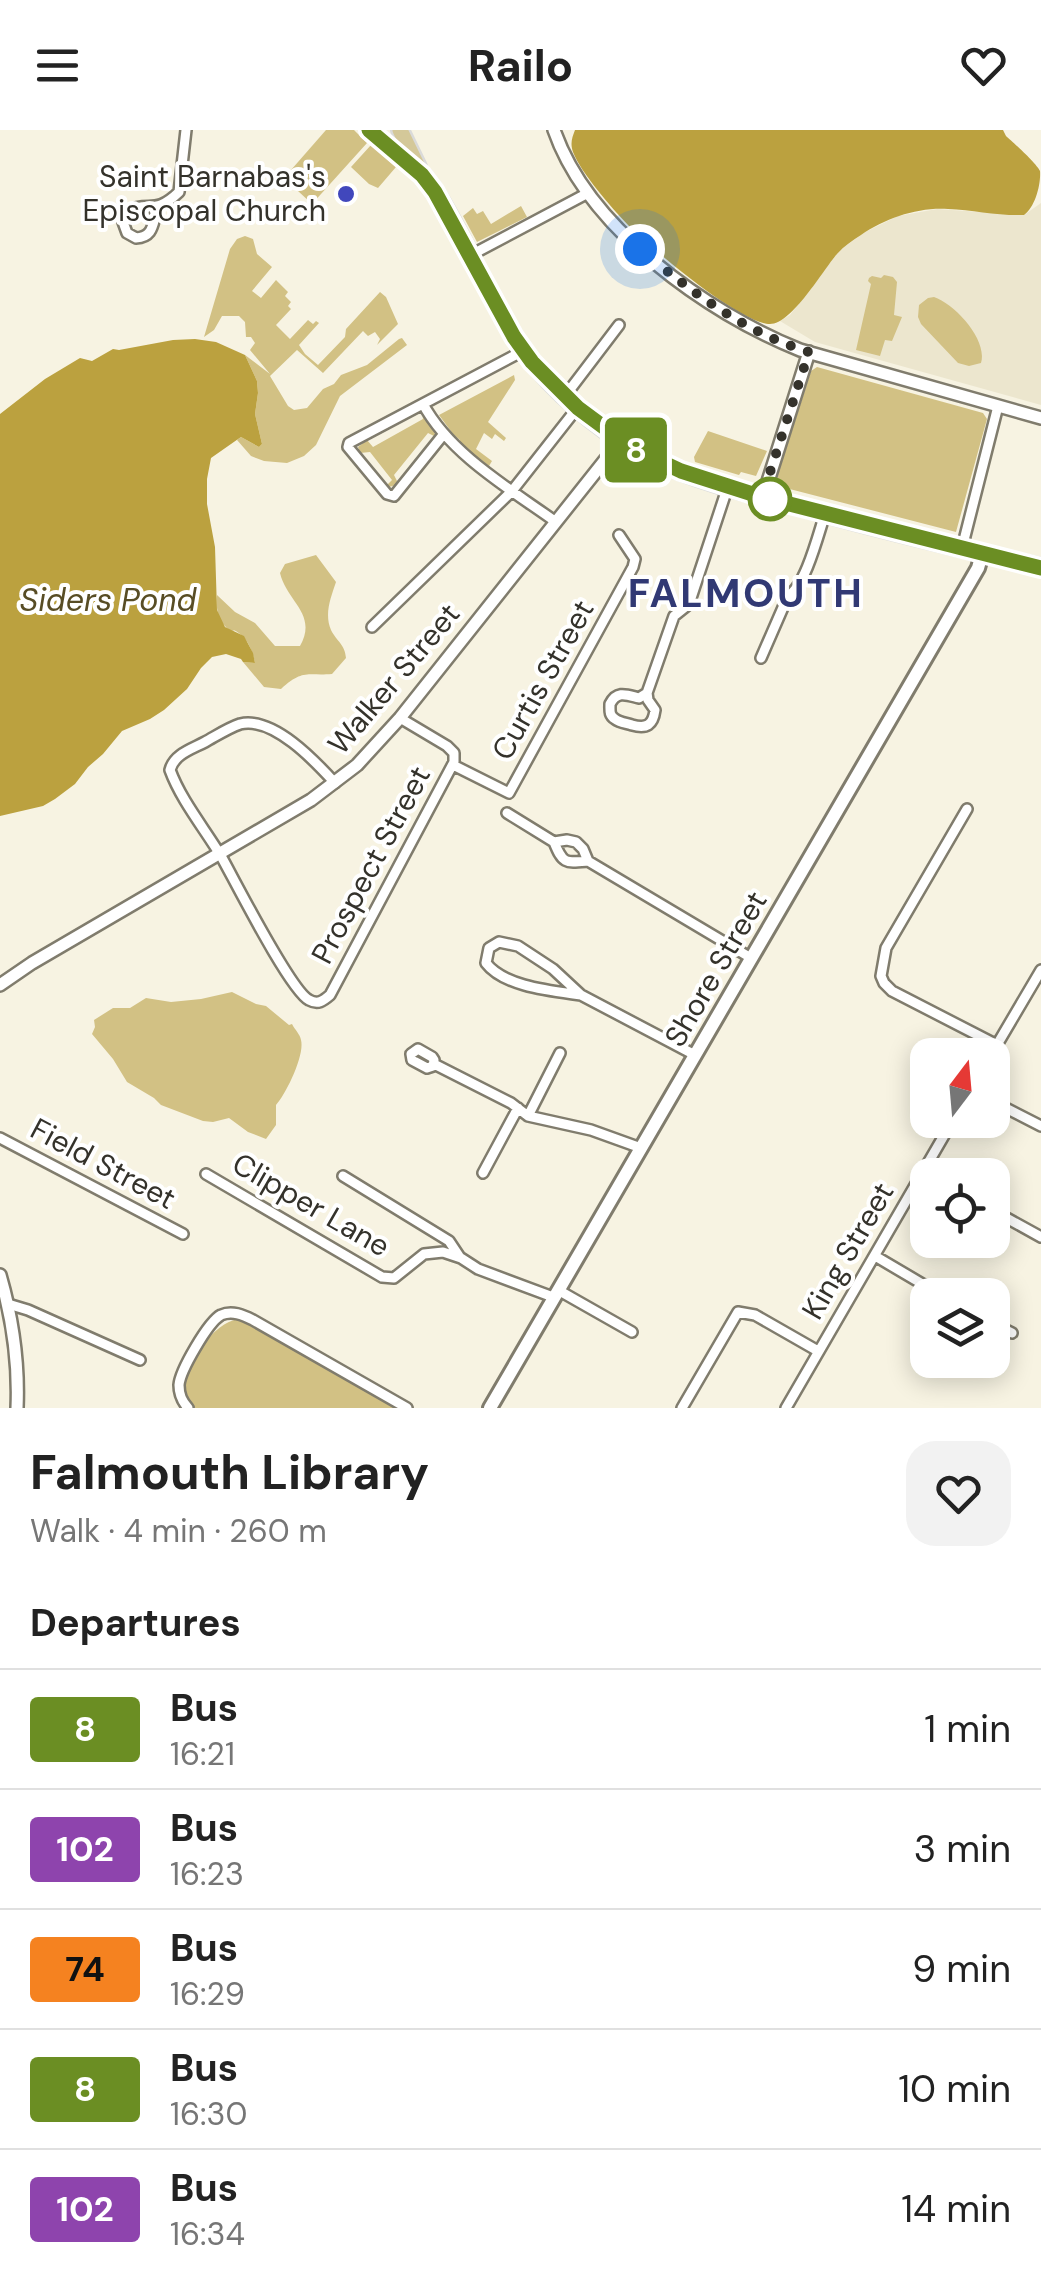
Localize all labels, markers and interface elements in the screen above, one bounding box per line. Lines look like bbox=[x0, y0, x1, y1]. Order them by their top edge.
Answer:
text: Railo bbox=[468, 36, 573, 95]
icon: menu bbox=[30, 38, 85, 93]
icon: heart bbox=[956, 38, 1011, 93]
place label: Saint Barnabas's Episcopal Church bbox=[82, 157, 326, 230]
marker: Saint Barnabas's Episcopal Church bbox=[335, 183, 357, 205]
your location bbox=[615, 224, 665, 274]
line badge: 8 bbox=[604, 418, 668, 482]
text: 8 bbox=[625, 427, 647, 473]
unlabelled marker bbox=[749, 478, 791, 520]
district label: FALMOUTH bbox=[628, 567, 864, 619]
water label: Siders Pond bbox=[20, 579, 198, 621]
street label: Curtis Street bbox=[483, 593, 602, 767]
street label: Walker Street bbox=[319, 595, 468, 762]
street label: Prospect Street bbox=[302, 759, 439, 970]
street label: Shore Street bbox=[655, 884, 776, 1053]
north arrow bbox=[910, 1038, 1010, 1138]
map controls bbox=[910, 1038, 1010, 1378]
street label: Field Street bbox=[24, 1109, 182, 1218]
street label: Clipper Lane bbox=[226, 1144, 397, 1265]
button: locate bbox=[910, 1158, 1010, 1258]
street label: King Street bbox=[793, 1175, 902, 1326]
button: layers bbox=[910, 1278, 1010, 1378]
text: Falmouth Library bbox=[30, 1441, 429, 1504]
button: heart bbox=[906, 1441, 1011, 1546]
text: Walk · 4 min · 260 m bbox=[30, 1510, 327, 1552]
text: Departures bbox=[30, 1598, 241, 1648]
text: Bus bbox=[170, 1683, 238, 1733]
text: 1 min bbox=[924, 1704, 1011, 1754]
text: 8 bbox=[74, 1706, 96, 1752]
text: 16:21 bbox=[170, 1733, 235, 1775]
text: Bus bbox=[170, 1803, 238, 1853]
text: 3 min bbox=[914, 1824, 1011, 1874]
text: 102 bbox=[56, 1826, 114, 1872]
text: 16:23 bbox=[170, 1853, 244, 1895]
text: Bus bbox=[170, 1923, 238, 1973]
text: 9 min bbox=[912, 1944, 1011, 1994]
text: 74 bbox=[65, 1946, 105, 1992]
text: 16:29 bbox=[170, 1973, 245, 2015]
text: Bus bbox=[170, 2043, 238, 2093]
text: 10 min bbox=[898, 2064, 1011, 2114]
text: 8 bbox=[74, 2066, 96, 2112]
text: 16:30 bbox=[170, 2093, 247, 2135]
text: Bus bbox=[170, 2163, 238, 2213]
text: 14 min bbox=[901, 2184, 1011, 2234]
text: 102 bbox=[56, 2186, 114, 2232]
text: 16:34 bbox=[170, 2213, 245, 2255]

